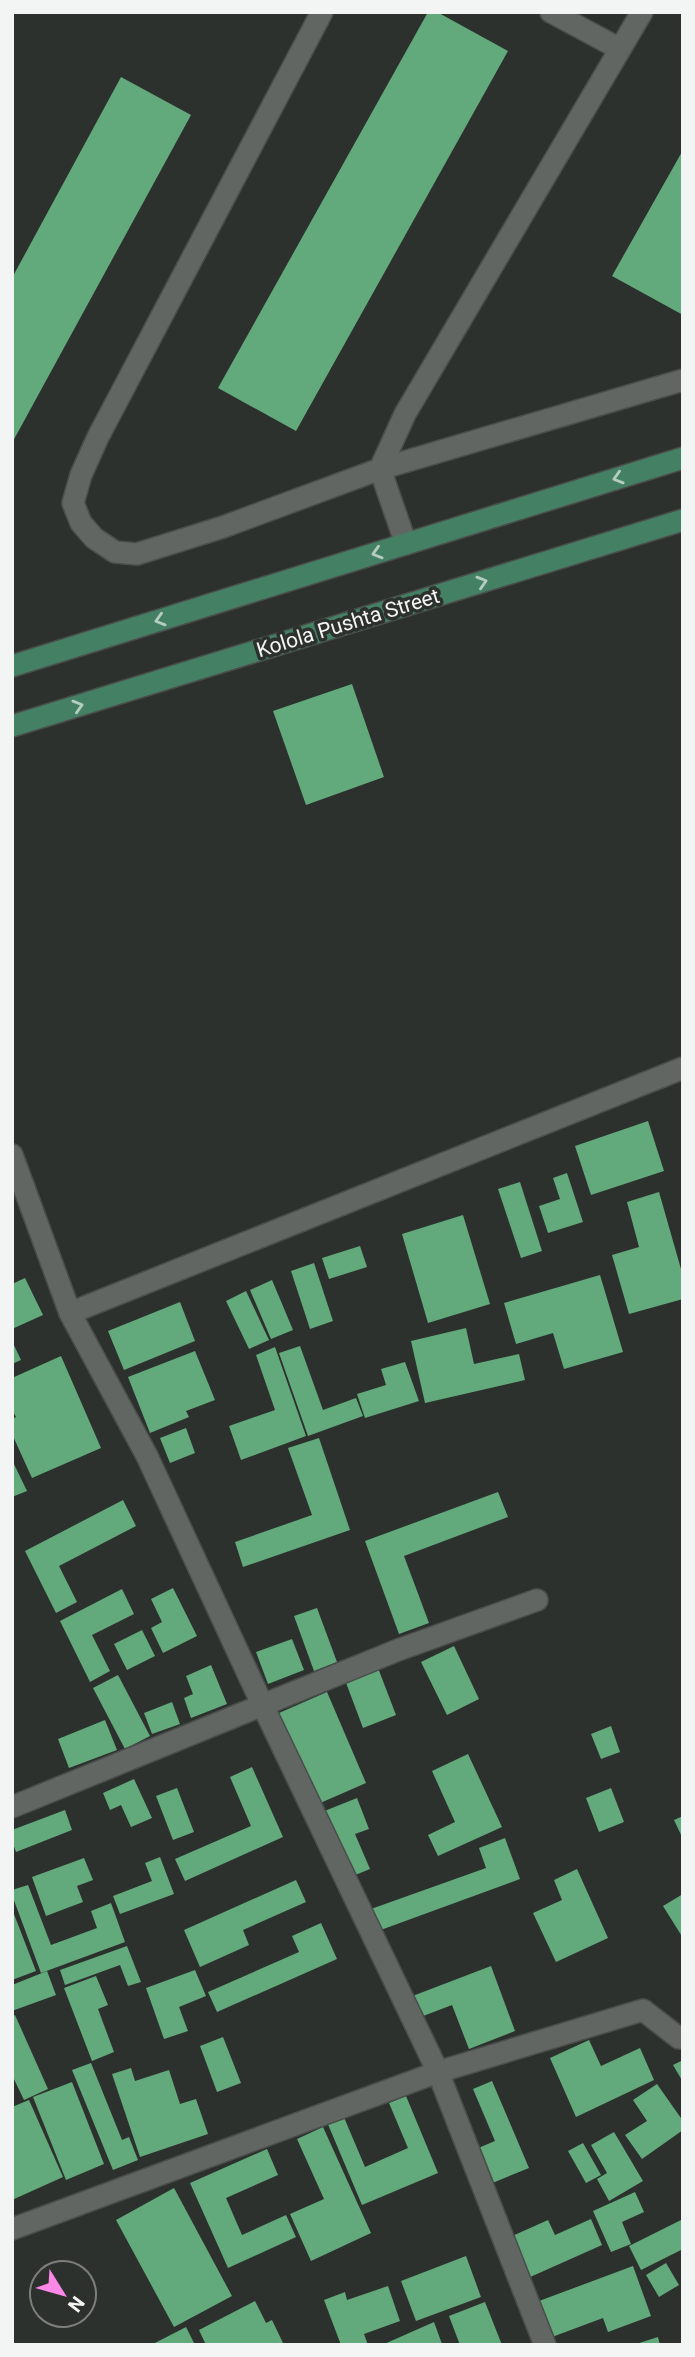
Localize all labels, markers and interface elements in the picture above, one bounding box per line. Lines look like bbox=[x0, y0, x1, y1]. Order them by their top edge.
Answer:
one-way arrow bbox=[612, 470, 624, 484]
one-way arrow bbox=[371, 544, 383, 559]
one-way arrow bbox=[476, 575, 488, 590]
street label: Kolola Pushta Street bbox=[254, 584, 442, 662]
one-way arrow bbox=[154, 612, 166, 626]
one-way arrow bbox=[71, 699, 83, 714]
north arrow bbox=[28, 2259, 98, 2329]
text: N bbox=[63, 2292, 89, 2316]

